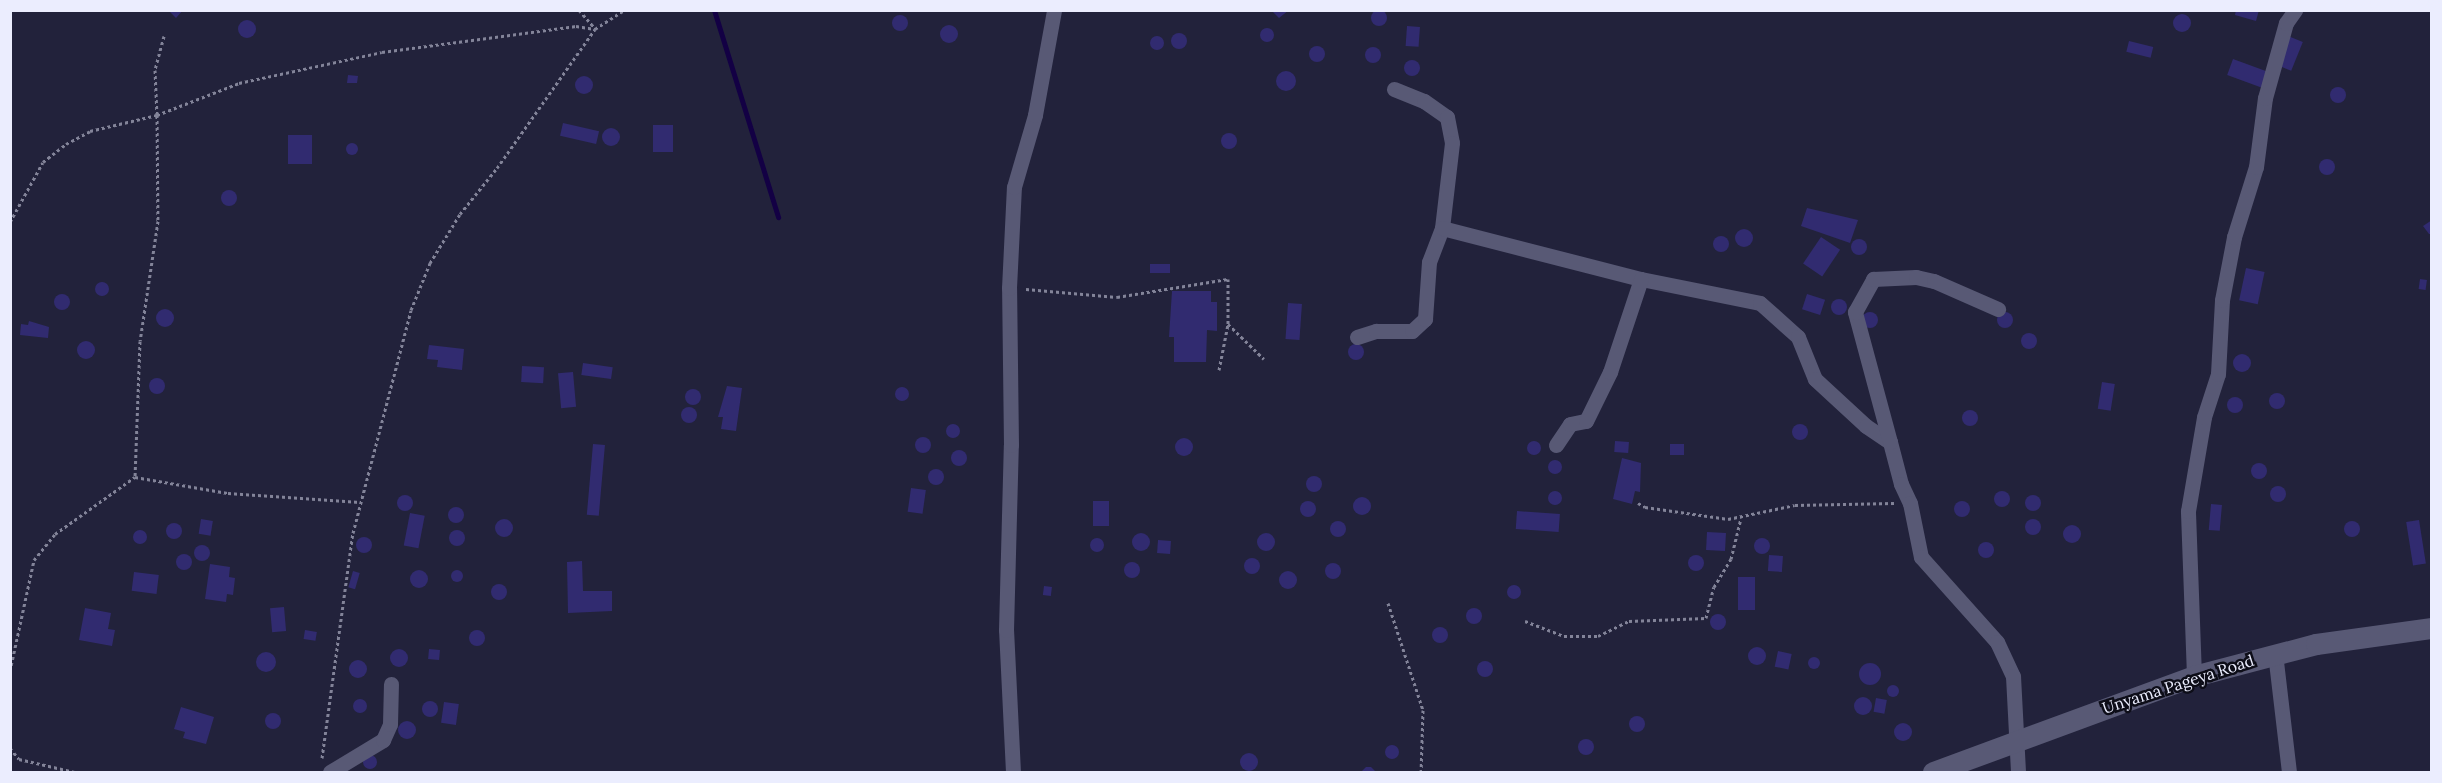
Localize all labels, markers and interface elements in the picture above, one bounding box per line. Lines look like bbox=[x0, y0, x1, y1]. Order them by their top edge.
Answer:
street label: Unyama Pageya Road bbox=[2100, 650, 2256, 718]

